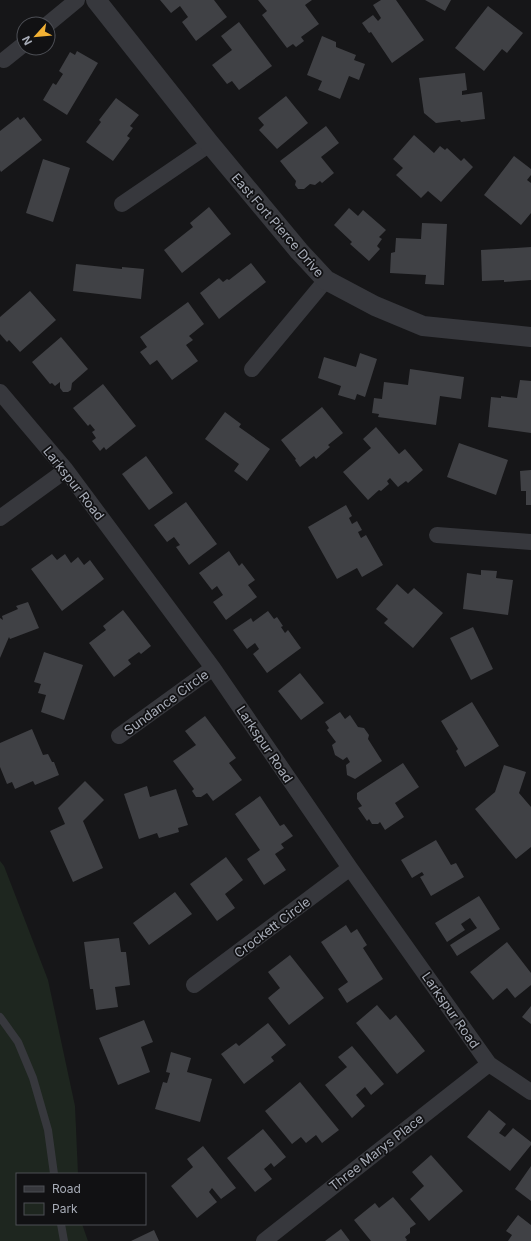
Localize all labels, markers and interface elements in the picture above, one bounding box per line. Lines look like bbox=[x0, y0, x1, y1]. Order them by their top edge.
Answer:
north arrow bbox=[16, 16, 56, 56]
text: N bbox=[19, 34, 35, 47]
street label: East Fort Pierce Drive bbox=[229, 170, 327, 280]
street label: Larkspur Road bbox=[40, 443, 108, 523]
street label: Sundance Circle bbox=[121, 666, 211, 738]
street label: Larkspur Road bbox=[233, 703, 297, 785]
street label: Crockett Circle bbox=[231, 893, 313, 961]
street label: Larkspur Road bbox=[419, 969, 483, 1051]
street label: Three Marys Place bbox=[326, 1110, 426, 1194]
legend bbox=[16, 1173, 146, 1225]
text: Road bbox=[52, 1181, 81, 1196]
text: Park bbox=[52, 1201, 78, 1216]

